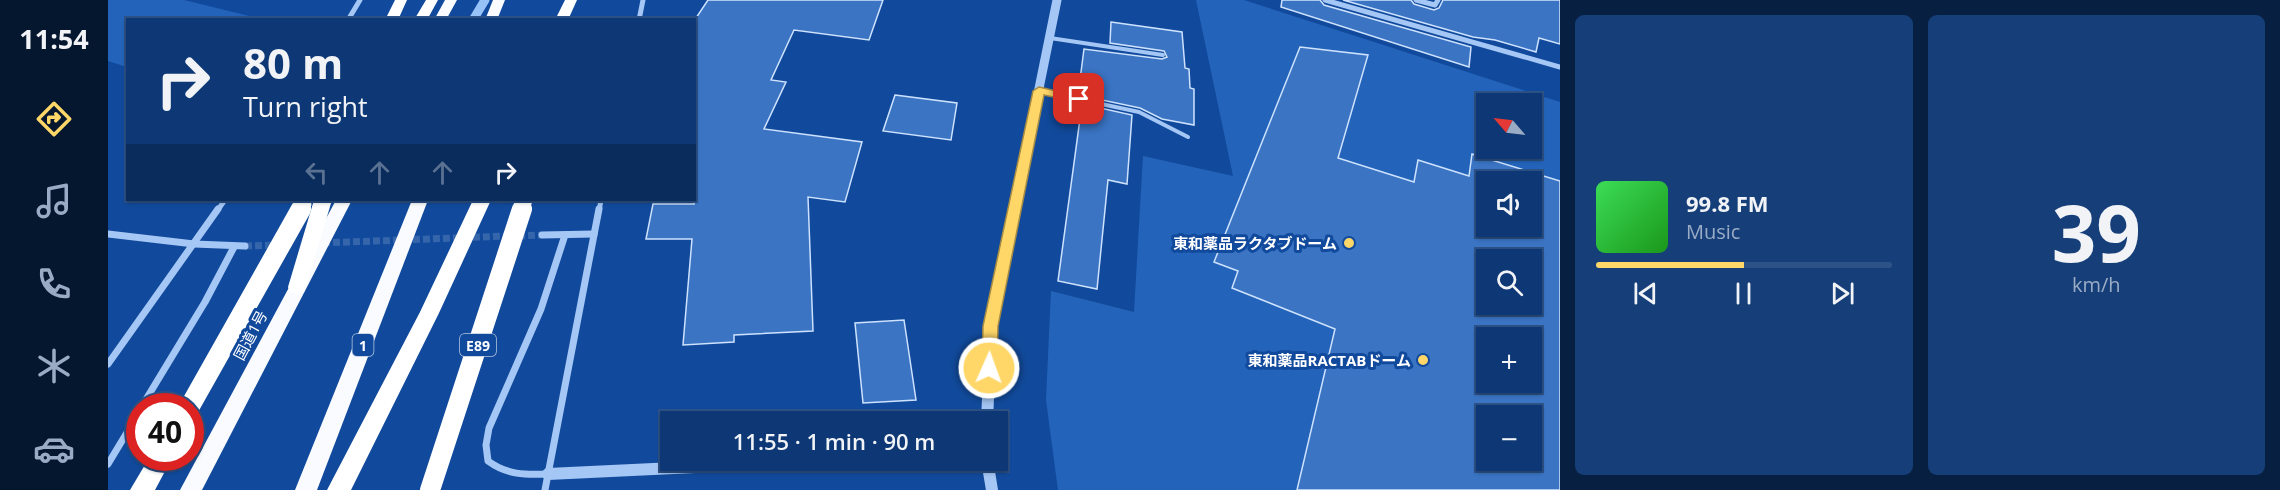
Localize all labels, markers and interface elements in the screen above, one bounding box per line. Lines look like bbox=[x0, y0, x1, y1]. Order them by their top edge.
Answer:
text: 11:54 bbox=[19, 20, 89, 57]
text: 80 m bbox=[243, 34, 343, 91]
icon: right bbox=[144, 42, 222, 120]
pin bbox=[1053, 73, 1104, 124]
icon: arrive bbox=[1062, 82, 1095, 115]
text: Turn right bbox=[243, 88, 368, 125]
north arrow bbox=[1476, 93, 1542, 159]
map controls bbox=[1476, 93, 1542, 471]
icon: directions bbox=[33, 98, 75, 140]
icon: left bbox=[300, 156, 333, 189]
icon: ahead bbox=[363, 156, 396, 189]
icon: ahead bbox=[426, 156, 459, 189]
icon: right bbox=[489, 156, 522, 189]
button: sound bbox=[1476, 171, 1542, 237]
text: 39 bbox=[2052, 179, 2141, 285]
icon: music bbox=[33, 180, 75, 222]
text: 99.8 FM bbox=[1686, 188, 1769, 218]
text: Music bbox=[1686, 218, 1740, 245]
place label: 東和薬品ラクタブドーム bbox=[1173, 233, 1337, 253]
marker: 東和薬品ラクタブドーム bbox=[1342, 236, 1356, 250]
button: search bbox=[1476, 249, 1542, 315]
icon: phone bbox=[33, 263, 75, 305]
text: km/h bbox=[2072, 271, 2121, 298]
icon: previous bbox=[1629, 277, 1662, 310]
icon: pause bbox=[1727, 277, 1760, 310]
icon: next bbox=[1826, 277, 1859, 310]
street label: 国道1号 bbox=[229, 307, 271, 363]
button: + bbox=[1476, 327, 1542, 393]
road number: 1 bbox=[352, 334, 374, 356]
road number: E89 bbox=[460, 334, 496, 356]
position arrow bbox=[957, 336, 1021, 400]
icon: climate bbox=[33, 345, 75, 387]
place label: 東和薬品RACTABドーム bbox=[1248, 350, 1411, 370]
marker: 東和薬品RACTABドーム bbox=[1416, 353, 1430, 367]
speed limit sign: 40 bbox=[126, 393, 204, 471]
button: − bbox=[1476, 405, 1542, 471]
text: 11:55 · 1 min · 90 m bbox=[733, 426, 935, 456]
icon: car bbox=[33, 428, 75, 470]

